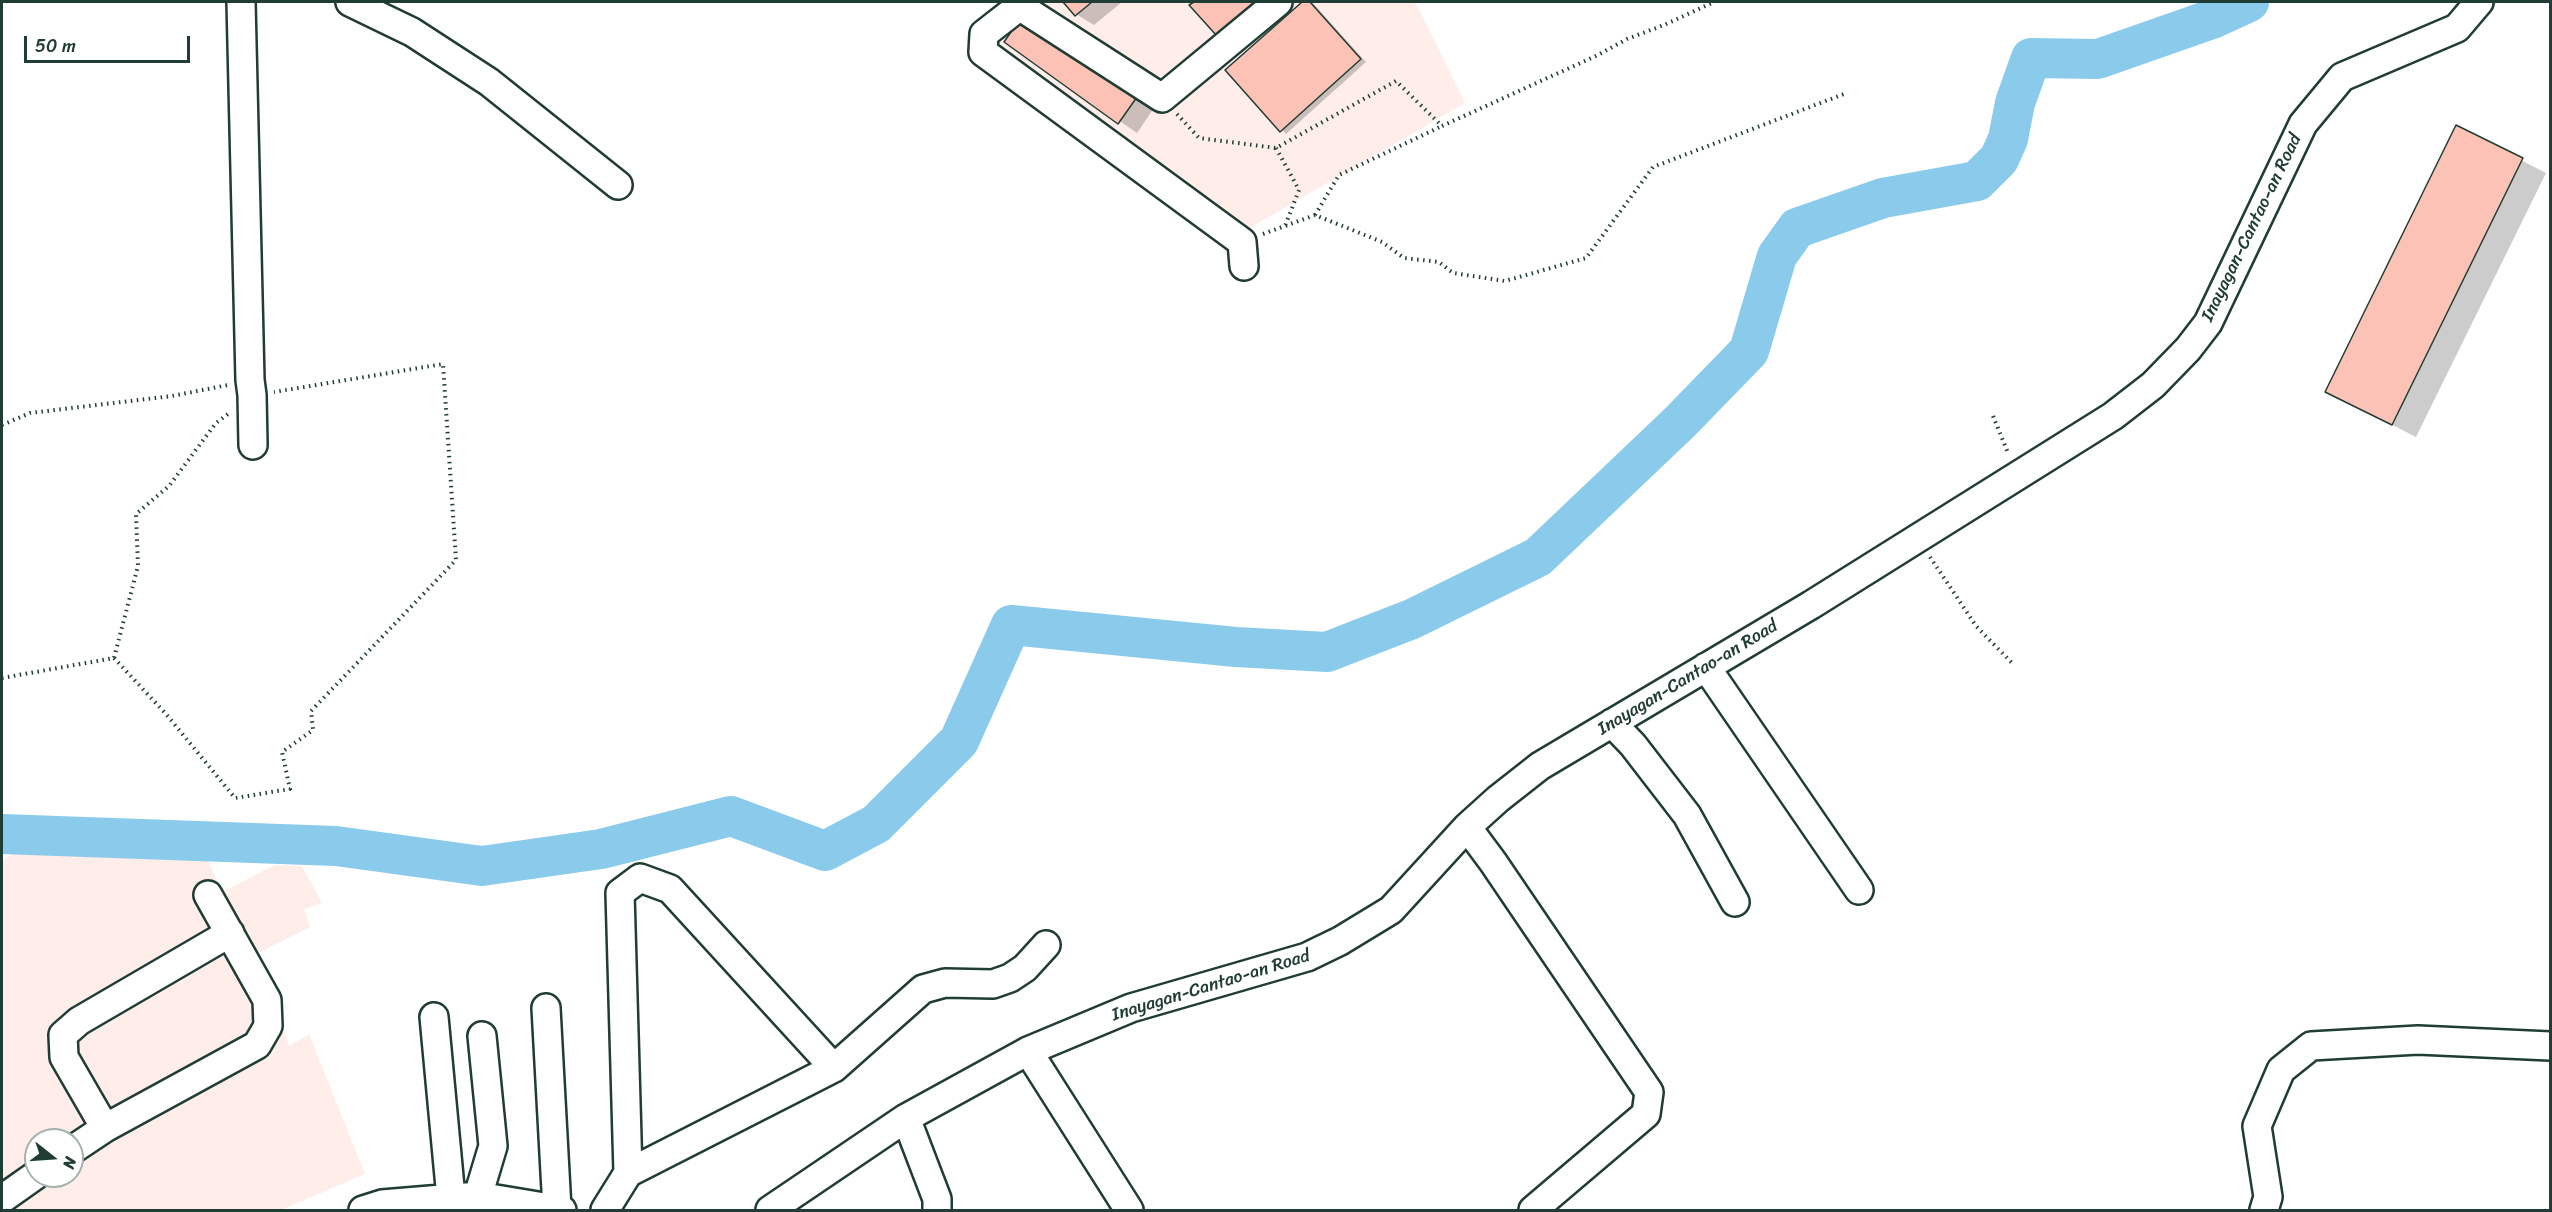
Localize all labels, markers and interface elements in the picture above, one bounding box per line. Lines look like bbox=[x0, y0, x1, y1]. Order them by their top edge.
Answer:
scale bar bbox=[27, 24, 194, 62]
text: 50 m bbox=[35, 30, 76, 62]
street label: Inayagan-Cantao-an Road bbox=[2197, 131, 2307, 325]
street label: Inayagan-Cantao-an Road bbox=[1594, 616, 1782, 740]
street label: Inayagan-Cantao-an Road bbox=[1109, 946, 1313, 1026]
north arrow bbox=[24, 1128, 84, 1188]
text: N bbox=[54, 1153, 85, 1172]

